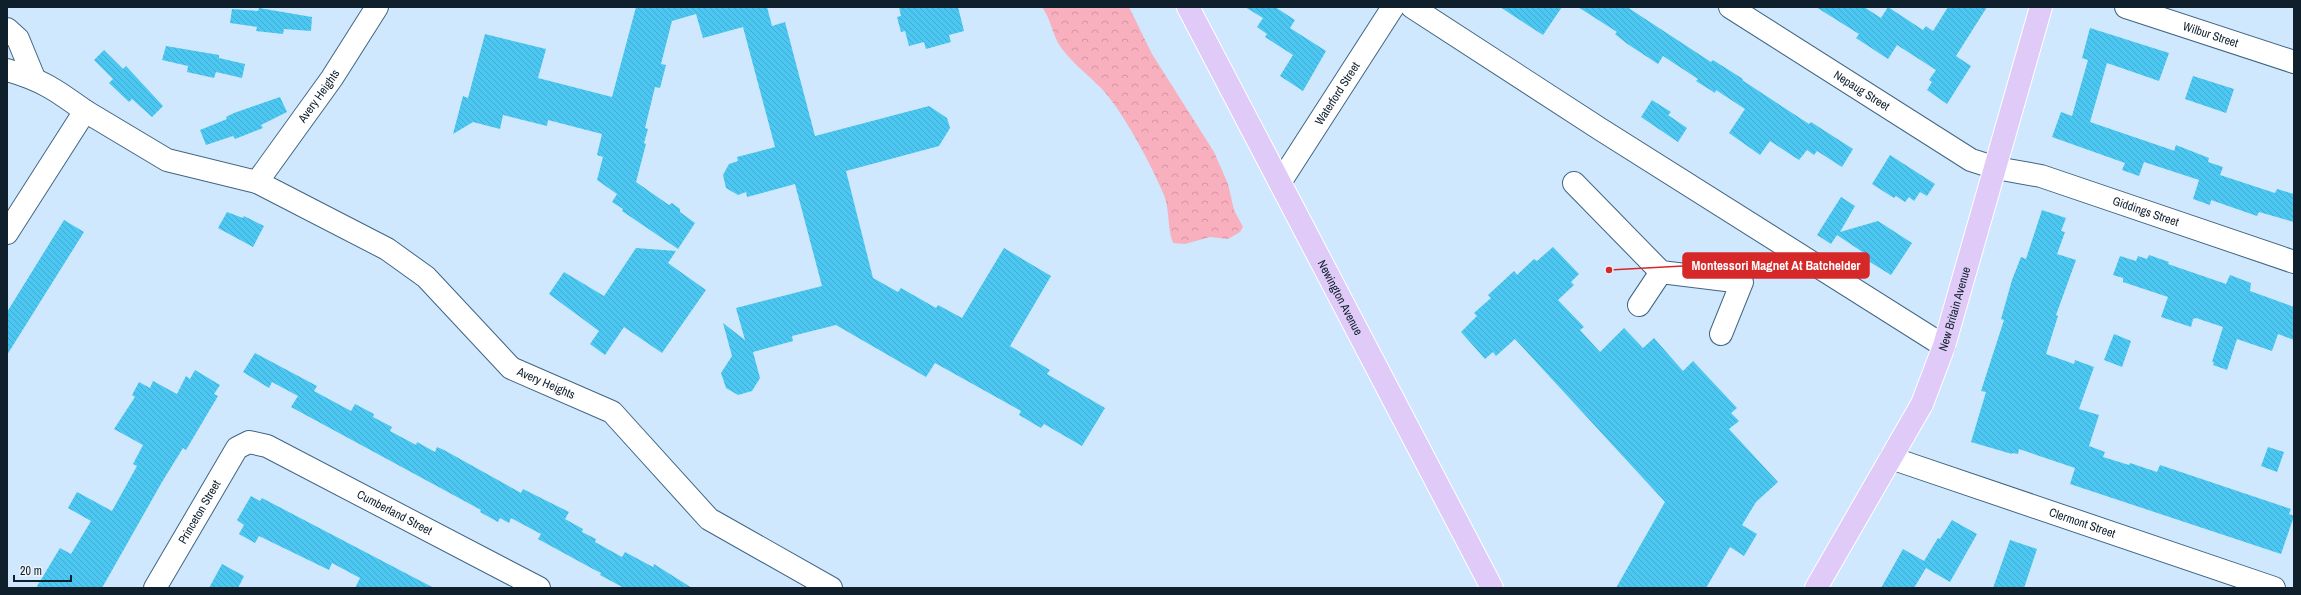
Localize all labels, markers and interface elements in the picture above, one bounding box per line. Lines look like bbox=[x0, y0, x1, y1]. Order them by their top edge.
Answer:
street label: Wilbur Street bbox=[2181, 18, 2241, 51]
street label: Waterford Street bbox=[1311, 59, 1364, 128]
street label: Avery Heights bbox=[294, 66, 343, 127]
street label: Nepaug Street bbox=[1831, 67, 1893, 115]
street label: Giddings Street bbox=[2110, 193, 2181, 230]
callout: Montessori Magnet At Batchelder bbox=[1683, 253, 1869, 278]
street label: Newington Avenue bbox=[1314, 257, 1366, 338]
text: Montessori Magnet At Batchelder bbox=[1691, 257, 1861, 274]
street label: New Britain Avenue bbox=[1935, 265, 1974, 353]
street label: Avery Heights bbox=[514, 363, 578, 403]
street label: Princeton Street bbox=[175, 477, 225, 547]
street label: Cumberland Street bbox=[354, 486, 435, 539]
street label: Clermont Street bbox=[2047, 504, 2118, 542]
scale bar bbox=[14, 557, 71, 583]
text: 20 m bbox=[20, 563, 42, 579]

